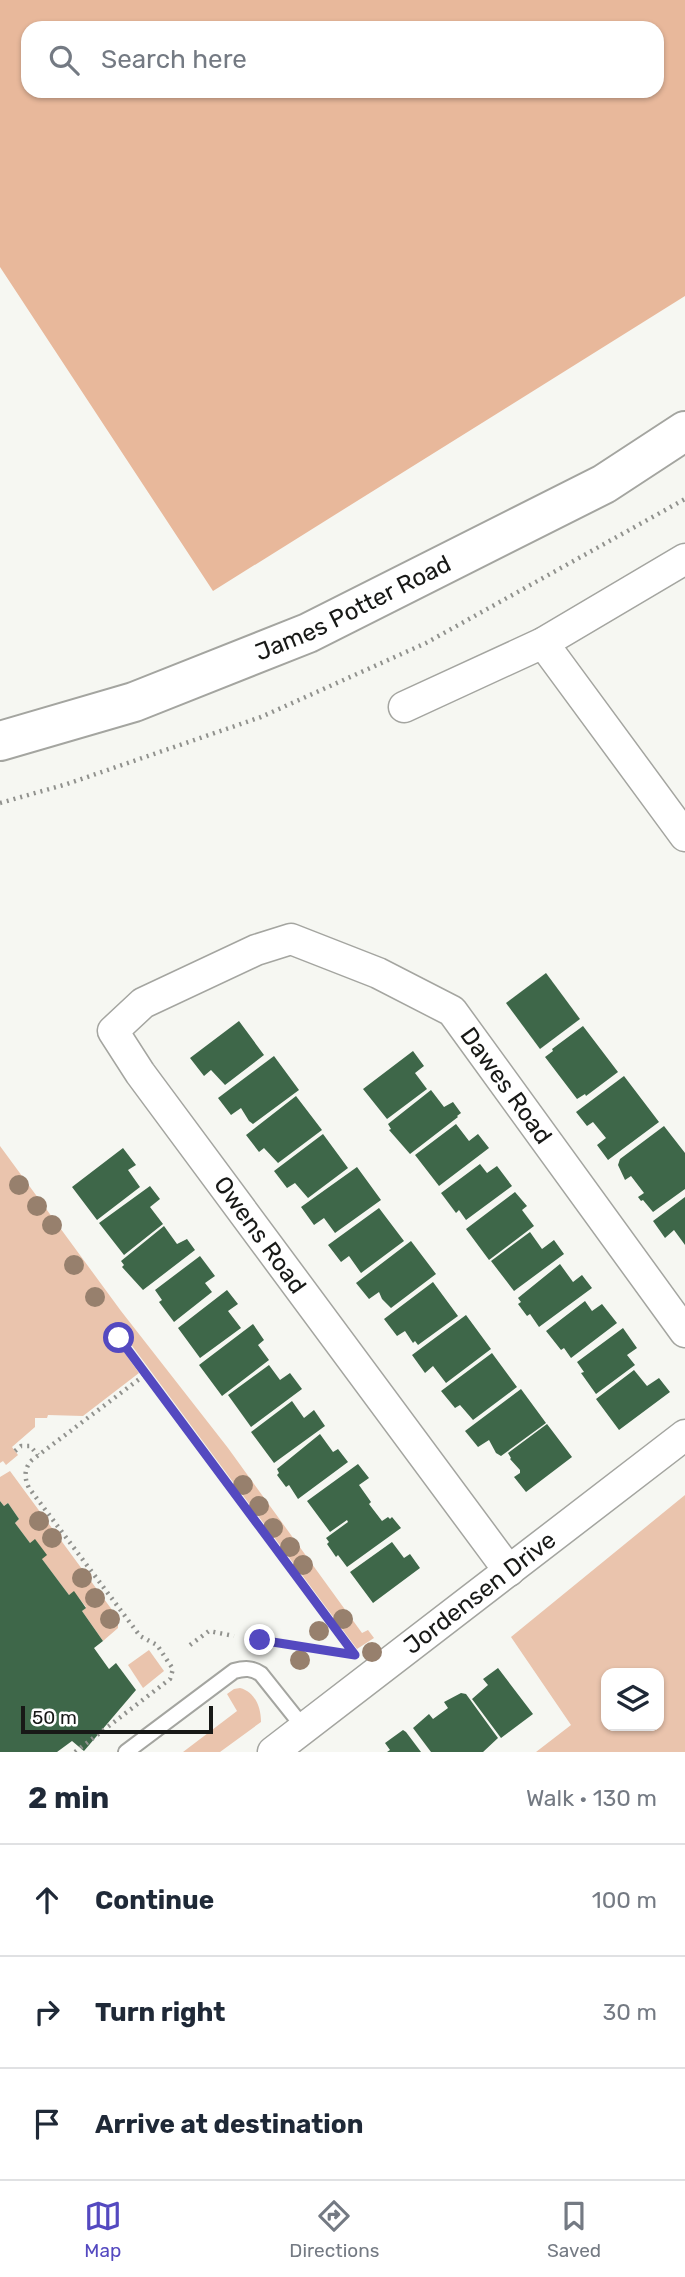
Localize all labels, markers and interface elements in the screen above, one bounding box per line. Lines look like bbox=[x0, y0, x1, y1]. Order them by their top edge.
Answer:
search box bbox=[21, 21, 664, 98]
icon: search bbox=[45, 41, 83, 79]
text: Search here bbox=[101, 44, 247, 75]
street label: James Potter Road bbox=[251, 549, 456, 667]
street label: Dawes Road bbox=[455, 1022, 558, 1149]
street label: Owens Road bbox=[208, 1171, 312, 1299]
route start bbox=[103, 1322, 134, 1353]
street label: Jordensen Drive bbox=[398, 1526, 561, 1660]
route end bbox=[244, 1624, 275, 1655]
map controls bbox=[601, 1668, 664, 1731]
button: layers bbox=[601, 1668, 664, 1731]
scale bar bbox=[21, 1703, 214, 1735]
text: 50 m bbox=[32, 1706, 77, 1729]
text: 2 min bbox=[28, 1780, 109, 1816]
text: Walk · 130 m bbox=[526, 1784, 657, 1812]
icon: ahead bbox=[28, 1881, 66, 1919]
text: Continue bbox=[95, 1885, 214, 1916]
text: 100 m bbox=[592, 1886, 657, 1914]
icon: right bbox=[28, 1993, 66, 2031]
text: Turn right bbox=[95, 1997, 225, 2028]
text: 30 m bbox=[602, 1998, 657, 2026]
icon: arrive bbox=[28, 2105, 66, 2143]
text: Arrive at destination bbox=[95, 2109, 363, 2140]
tab: Map bbox=[84, 2197, 122, 2262]
tab: Directions bbox=[289, 2197, 379, 2262]
tab: Saved bbox=[547, 2197, 601, 2262]

